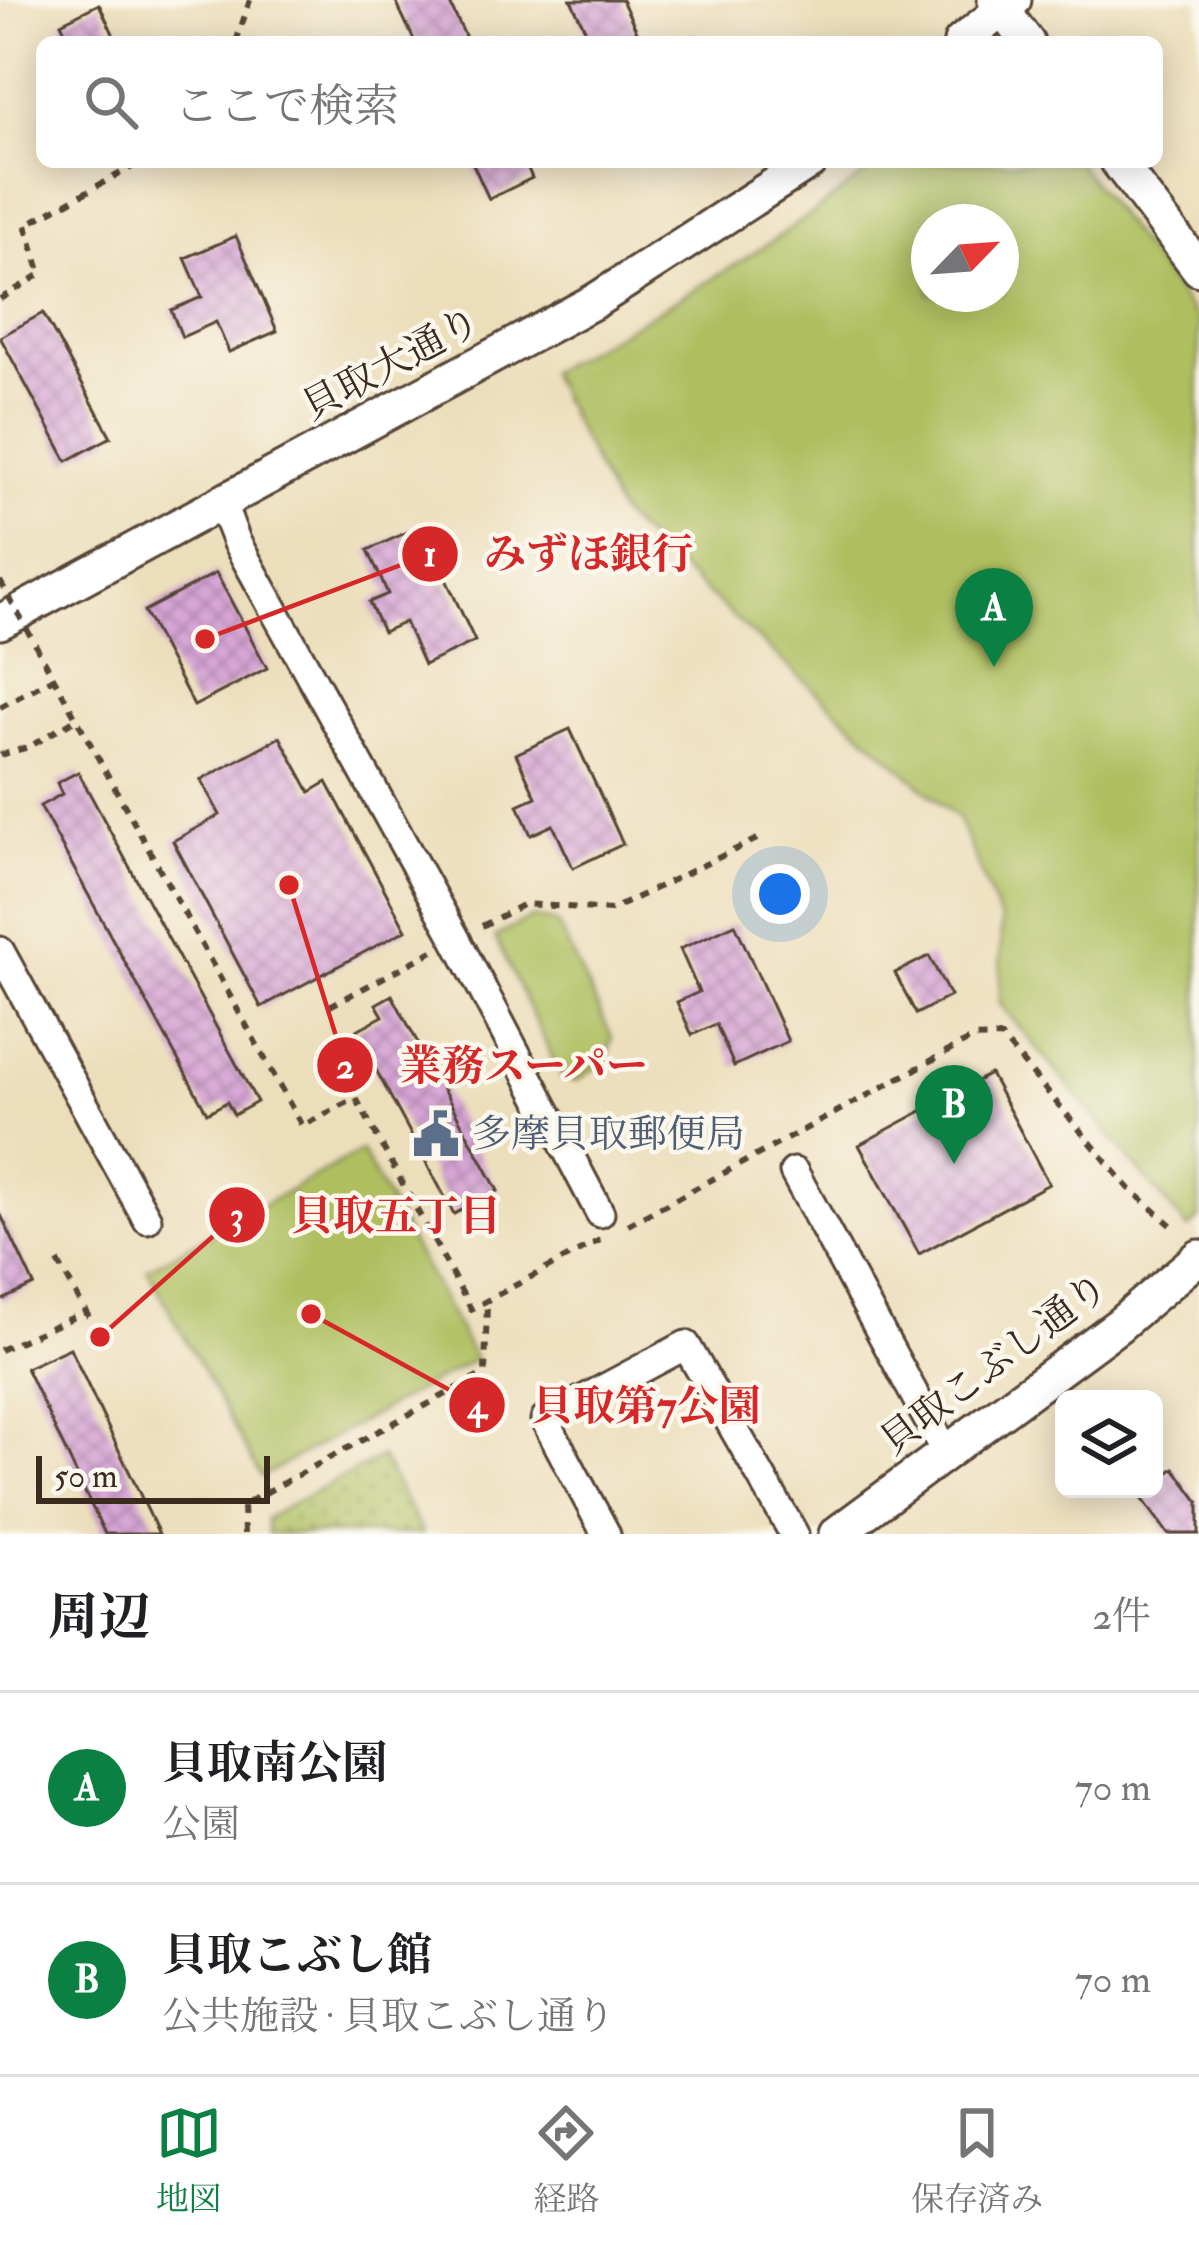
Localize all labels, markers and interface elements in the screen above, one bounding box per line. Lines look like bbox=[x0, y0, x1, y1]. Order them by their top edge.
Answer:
search box bbox=[36, 36, 1163, 168]
icon: search bbox=[78, 69, 144, 135]
text: ここで検索 bbox=[174, 79, 399, 135]
north arrow bbox=[911, 204, 1019, 312]
street label: 貝取大通り bbox=[293, 297, 489, 431]
callout: みずほ銀行 bbox=[400, 515, 718, 593]
text: みずほ銀行 bbox=[484, 529, 694, 581]
text: 1 bbox=[424, 532, 436, 577]
pin: A bbox=[955, 568, 1033, 667]
your location bbox=[750, 864, 810, 924]
callout: 業務スーパー bbox=[315, 1026, 673, 1104]
text: 業務スーパー bbox=[400, 1041, 648, 1093]
text: 2 bbox=[336, 1044, 354, 1089]
pin: B bbox=[915, 1065, 993, 1164]
public building icon: 多摩貝取郵便局 bbox=[411, 1109, 461, 1159]
place label: 多摩貝取郵便局 bbox=[472, 1110, 745, 1159]
callout: 貝取五丁目 bbox=[207, 1176, 525, 1254]
text: 貝取五丁目 bbox=[291, 1191, 501, 1243]
text: 3 bbox=[230, 1193, 244, 1238]
street label: 貝取こぶし通り bbox=[870, 1262, 1118, 1466]
callout: 貝取第7公園 bbox=[447, 1366, 784, 1444]
text: 貝取第7公園 bbox=[531, 1381, 761, 1433]
text: 4 bbox=[466, 1384, 489, 1429]
map controls bbox=[1055, 1390, 1163, 1498]
button: layers bbox=[1055, 1390, 1163, 1498]
scale bar bbox=[36, 1450, 270, 1503]
text: 50 m bbox=[54, 1456, 118, 1497]
text: 周辺 bbox=[48, 1586, 150, 1650]
text: 2件 bbox=[1092, 1592, 1151, 1641]
text: 貝取南公園 bbox=[162, 1736, 387, 1792]
text: A bbox=[75, 1763, 99, 1812]
text: 70 m bbox=[1075, 1763, 1151, 1812]
text: 公園 bbox=[162, 1800, 240, 1849]
text: 貝取こぶし館 bbox=[162, 1928, 432, 1984]
text: B bbox=[74, 1955, 100, 2004]
text: 70 m bbox=[1075, 1955, 1151, 2004]
text: 公共施設 · 貝取こぶし通り bbox=[162, 1992, 615, 2041]
tab: 地図 bbox=[156, 2100, 222, 2220]
tab: 経路 bbox=[533, 2100, 599, 2220]
tab: 保存済み bbox=[911, 2100, 1043, 2220]

